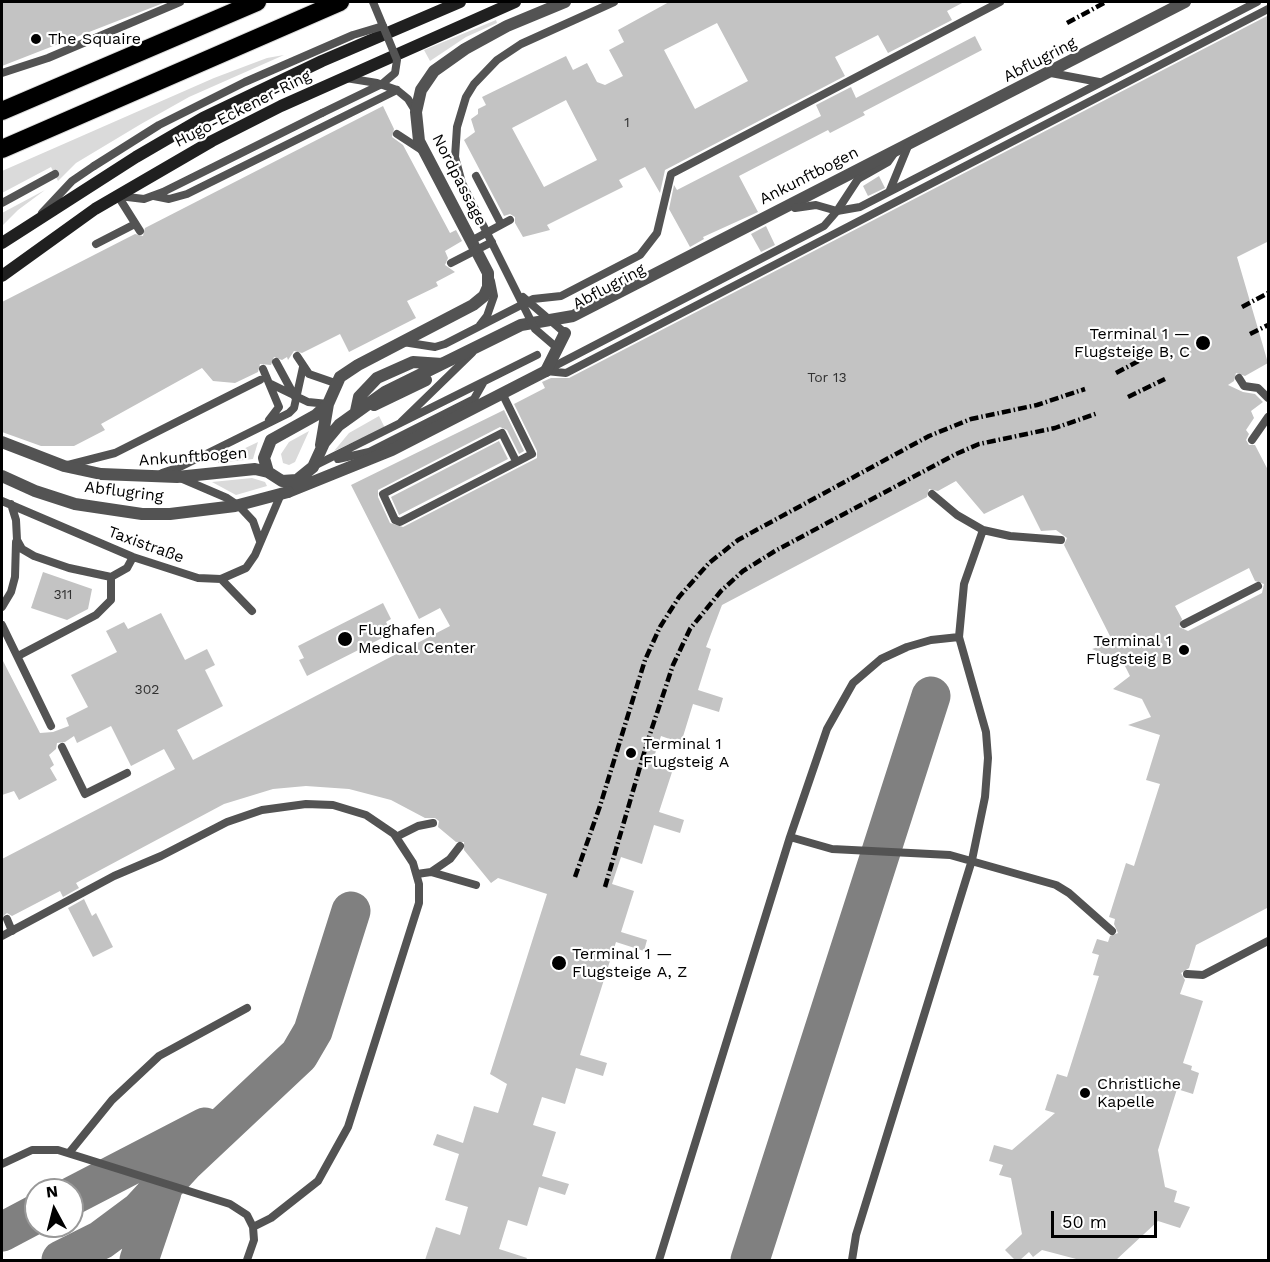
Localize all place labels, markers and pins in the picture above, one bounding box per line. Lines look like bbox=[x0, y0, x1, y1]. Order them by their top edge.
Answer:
place label: The Squaire bbox=[48, 29, 141, 49]
marker: The Squaire bbox=[29, 32, 43, 46]
place label: Terminal 1 — Flugsteige B, C bbox=[1074, 324, 1190, 362]
marker: Terminal 1 — Flugsteige B, C bbox=[1194, 334, 1212, 352]
place label: Flughafen Medical Center bbox=[358, 620, 476, 658]
marker: Flughafen Medical Center bbox=[336, 630, 354, 648]
place label: Terminal 1 Flugsteig B bbox=[1086, 631, 1172, 669]
marker: Terminal 1 Flugsteig B bbox=[1177, 643, 1191, 657]
place label: Terminal 1 Flugsteig A bbox=[643, 734, 729, 772]
marker: Terminal 1 Flugsteig A bbox=[624, 746, 638, 760]
place label: Terminal 1 — Flugsteige A, Z bbox=[572, 944, 687, 982]
marker: Terminal 1 — Flugsteige A, Z bbox=[550, 954, 568, 972]
place label: Christliche Kapelle bbox=[1097, 1074, 1181, 1112]
marker: Christliche Kapelle bbox=[1078, 1086, 1092, 1100]

